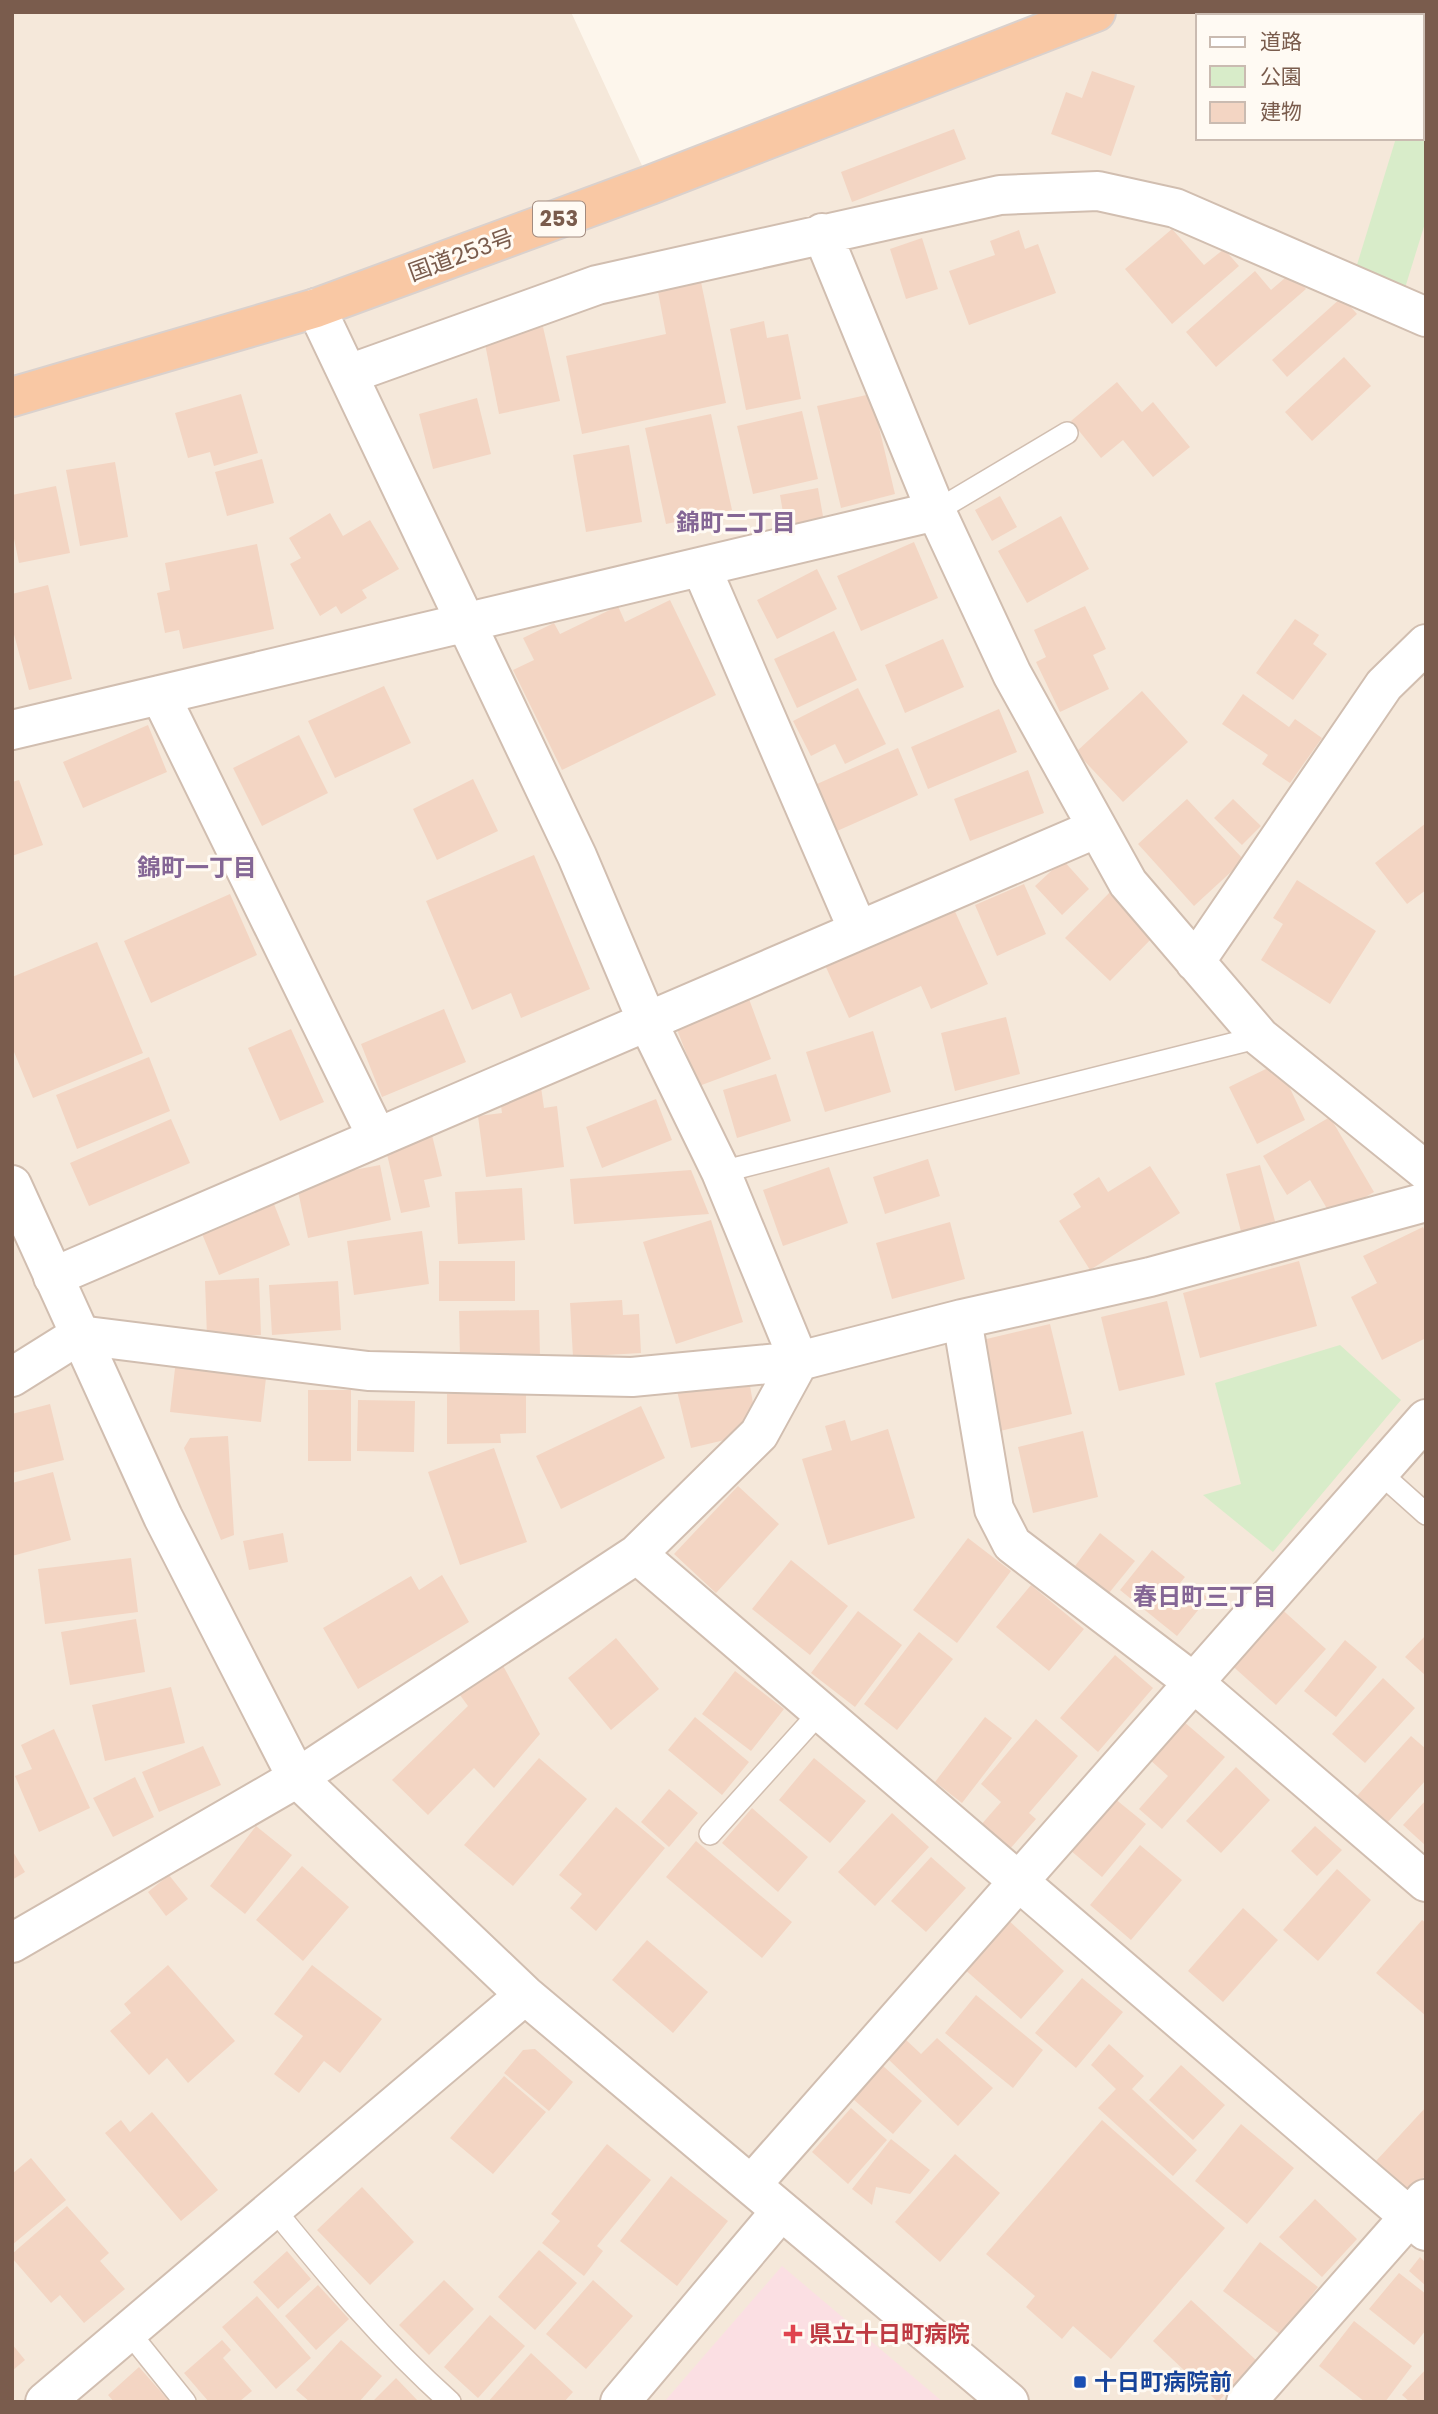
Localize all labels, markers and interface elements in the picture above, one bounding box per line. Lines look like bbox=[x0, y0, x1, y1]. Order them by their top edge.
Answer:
legend bbox=[1196, 14, 1424, 140]
text: 道路 bbox=[1260, 27, 1302, 56]
text: 公園 bbox=[1260, 62, 1302, 91]
text: 建物 bbox=[1260, 97, 1302, 126]
road number: 253 bbox=[533, 202, 585, 236]
street label: 国道253号 bbox=[404, 221, 518, 289]
district label: 錦町二丁目 bbox=[676, 506, 796, 539]
district label: 錦町一丁目 bbox=[137, 851, 257, 884]
district label: 春日町三丁目 bbox=[1133, 1580, 1277, 1613]
place label: 県立十日町病院 bbox=[809, 2318, 970, 2350]
marker: 県立十日町病院 bbox=[783, 2324, 803, 2344]
place label: 十日町病院前 bbox=[1094, 2366, 1232, 2398]
marker: 十日町病院前 bbox=[1072, 2374, 1088, 2390]

